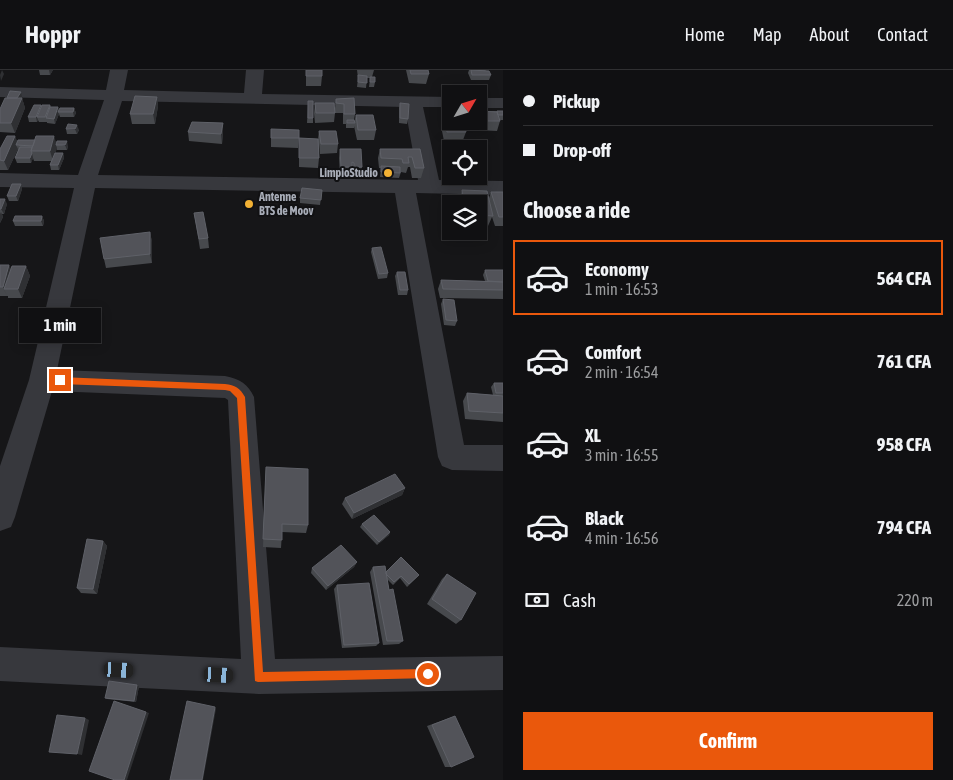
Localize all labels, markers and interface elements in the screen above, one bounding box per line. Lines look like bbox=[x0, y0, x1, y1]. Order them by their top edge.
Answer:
text: Hoppr bbox=[25, 21, 80, 48]
text: Home bbox=[685, 24, 725, 45]
text: Map bbox=[753, 24, 782, 45]
text: About bbox=[810, 24, 849, 45]
text: Contact bbox=[877, 24, 928, 45]
north arrow bbox=[442, 85, 488, 130]
map controls bbox=[442, 85, 487, 240]
text: Pickup bbox=[553, 90, 600, 112]
text: Drop-off bbox=[553, 139, 611, 161]
button: locate bbox=[442, 140, 487, 185]
place label: LimpioStudio bbox=[319, 166, 378, 180]
marker: LimpioStudio bbox=[382, 167, 394, 179]
place label: Antenne BTS de Moov bbox=[258, 190, 314, 218]
button: layers bbox=[442, 195, 487, 240]
text: Choose a ride bbox=[523, 197, 630, 223]
marker: Antenne BTS de Moov bbox=[243, 198, 255, 210]
icon: car bbox=[525, 255, 570, 300]
text: Economy bbox=[585, 258, 649, 280]
text: 564 CFA bbox=[876, 267, 931, 289]
text: 1 min · 16:53 bbox=[585, 280, 658, 298]
callout: 1 min bbox=[19, 308, 101, 342]
text: 1 min bbox=[44, 316, 76, 334]
icon: car bbox=[525, 338, 570, 383]
text: Comfort bbox=[585, 341, 641, 363]
text: 761 CFA bbox=[876, 350, 931, 372]
text: 2 min · 16:54 bbox=[585, 363, 658, 381]
route end bbox=[49, 369, 71, 391]
icon: car bbox=[525, 421, 570, 466]
text: XL bbox=[585, 424, 601, 446]
text: 958 CFA bbox=[876, 433, 931, 455]
text: 3 min · 16:55 bbox=[585, 446, 658, 464]
icon: car bbox=[525, 504, 570, 549]
text: Black bbox=[585, 507, 623, 529]
text: 794 CFA bbox=[876, 516, 931, 538]
text: 4 min · 16:56 bbox=[585, 529, 658, 547]
icon: cash bbox=[523, 586, 551, 614]
text: Cash bbox=[563, 589, 596, 611]
text: 220 m bbox=[897, 591, 933, 609]
car bbox=[103, 662, 134, 678]
route start bbox=[417, 663, 439, 685]
car bbox=[203, 667, 234, 683]
button: Confirm bbox=[523, 712, 933, 770]

